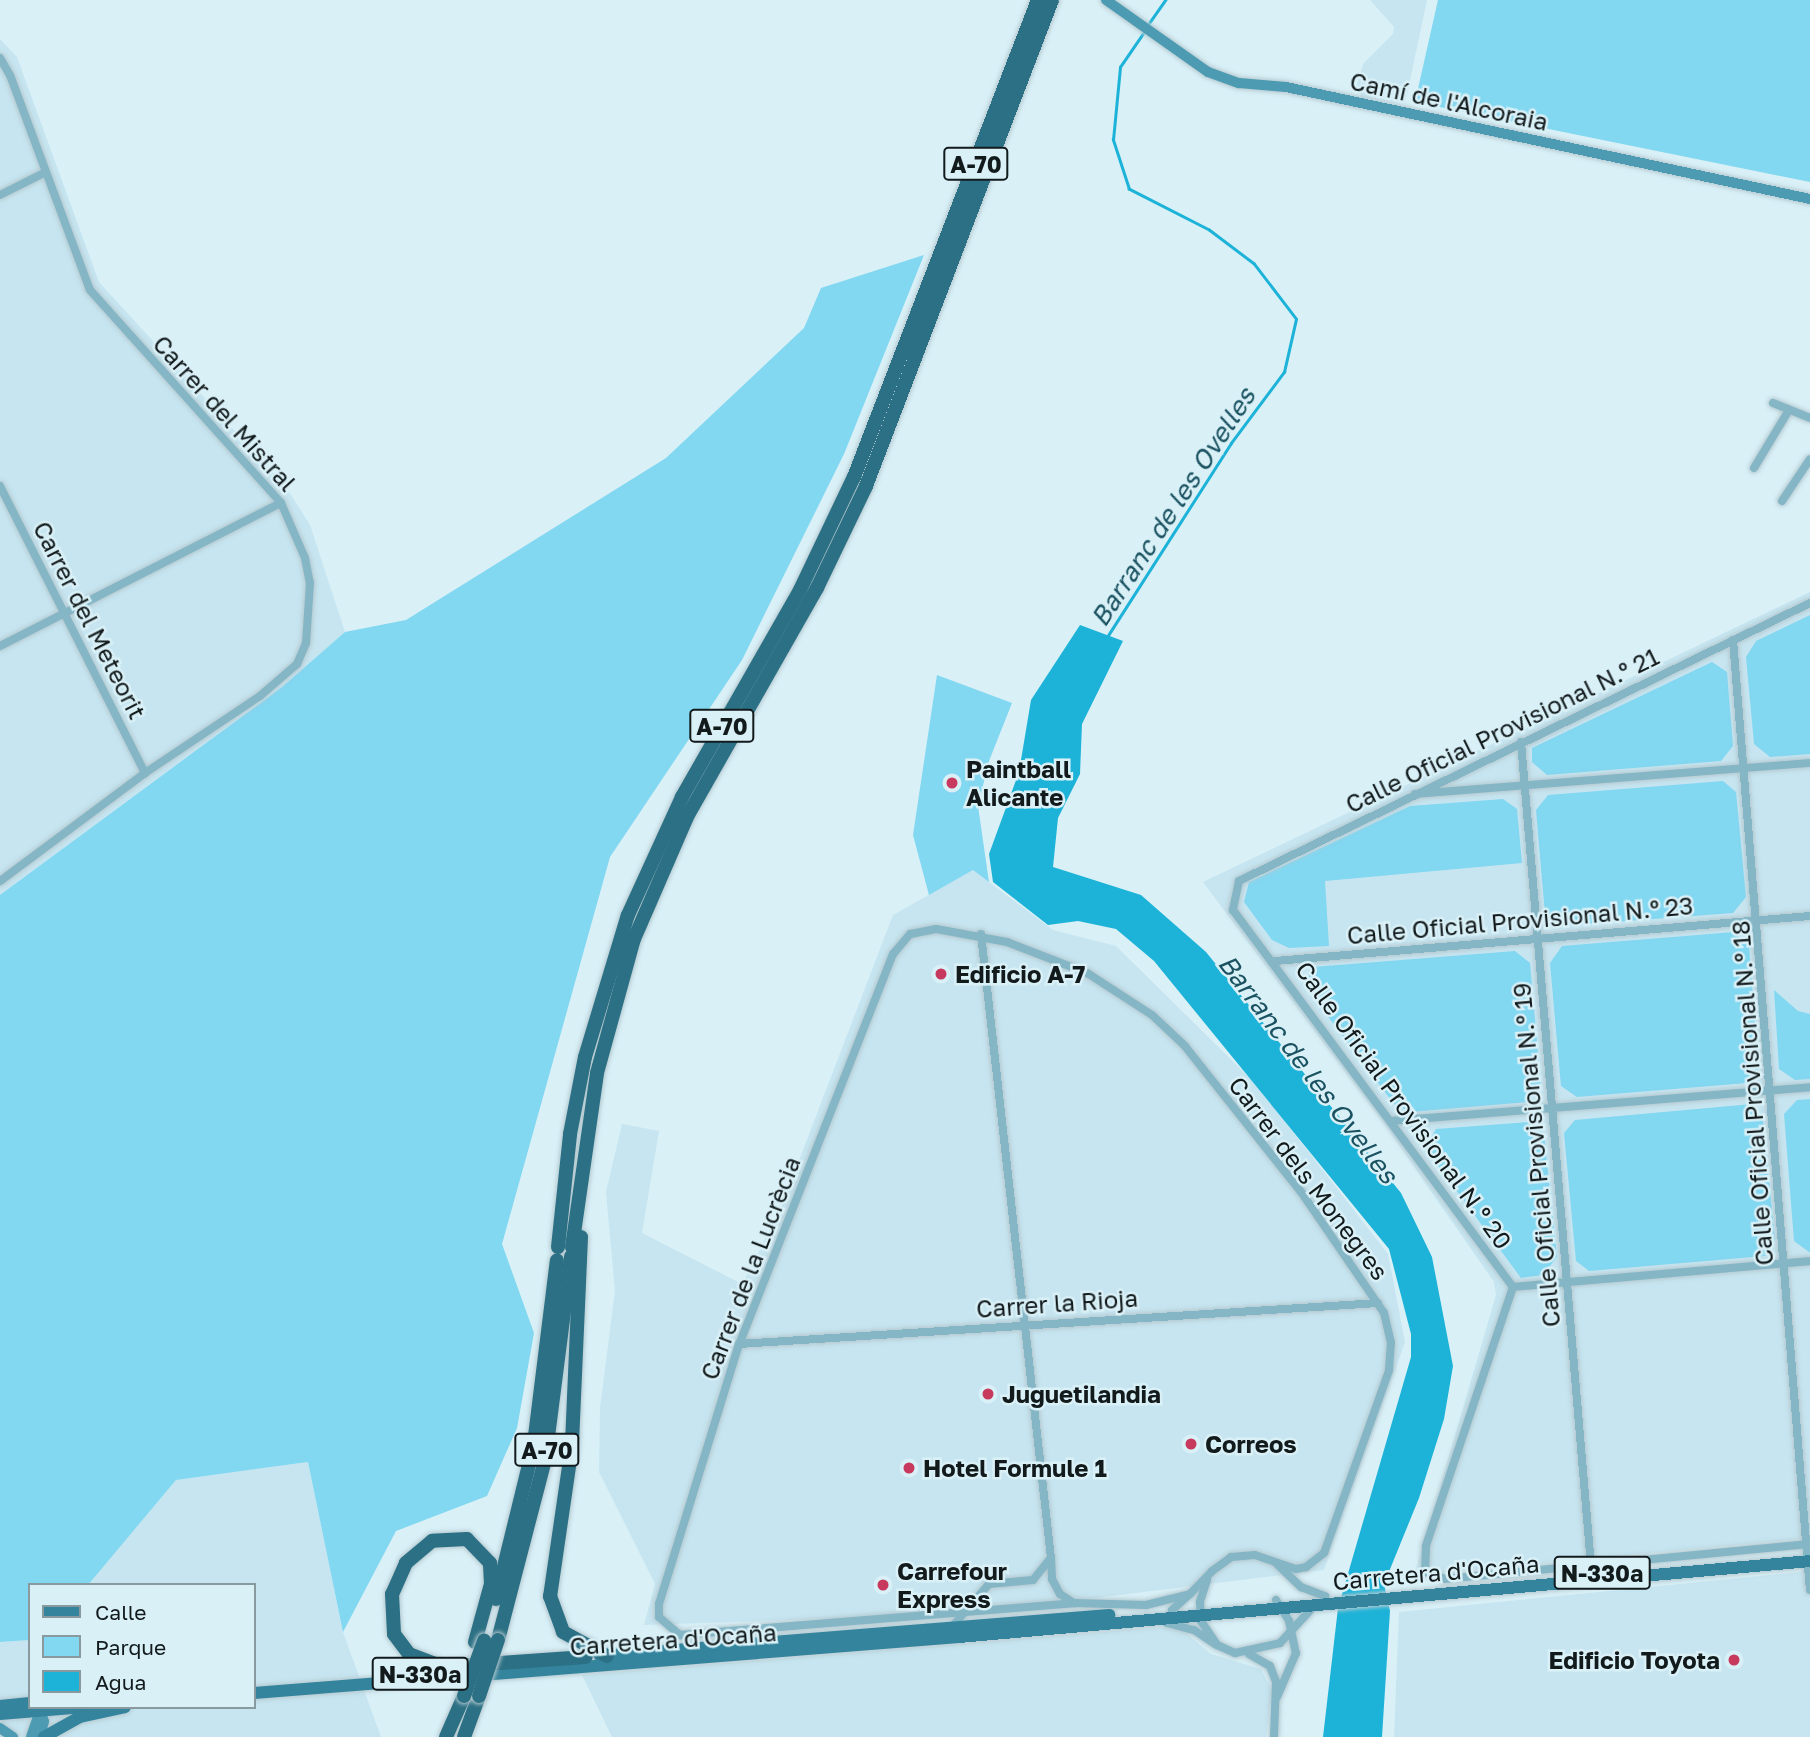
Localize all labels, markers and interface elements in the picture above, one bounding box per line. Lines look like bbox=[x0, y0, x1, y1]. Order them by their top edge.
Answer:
street label: Camí de l'Alcoraia bbox=[1347, 66, 1551, 136]
road number: A-70 bbox=[943, 144, 1009, 183]
street label: Carrer del Mistral bbox=[147, 329, 303, 497]
water label: Barranc de les Ovelles bbox=[1084, 382, 1262, 632]
street label: Carrer del Meteorit bbox=[28, 516, 152, 724]
street label: Calle Oficial Provisional N.º 21 bbox=[1341, 641, 1663, 819]
road number: A-70 bbox=[689, 706, 755, 746]
place label: Paintball Alicante bbox=[966, 755, 1071, 811]
marker: Paintball Alicante bbox=[944, 775, 960, 791]
street label: Calle Oficial Provisional N.º 23 bbox=[1346, 891, 1694, 949]
street label: Calle Oficial Provisional N.º 18 bbox=[1726, 920, 1778, 1266]
water label: Barranc de les Ovelles bbox=[1212, 949, 1404, 1189]
street label: Calle Oficial Provisional N.º 20 bbox=[1290, 956, 1518, 1254]
place label: Edificio A-7 bbox=[955, 960, 1085, 988]
marker: Edificio A-7 bbox=[933, 966, 949, 982]
street label: Calle Oficial Provisional N.º 19 bbox=[1507, 982, 1565, 1328]
street label: Carrer dels Monegres bbox=[1223, 1071, 1395, 1285]
street label: Carrer de la Lucrècia bbox=[694, 1152, 806, 1384]
street label: Carrer la Rioja bbox=[975, 1283, 1139, 1323]
place label: Juguetilandia bbox=[1002, 1380, 1161, 1408]
marker: Juguetilandia bbox=[980, 1386, 996, 1402]
road number: A-70 bbox=[514, 1430, 580, 1470]
place label: Correos bbox=[1205, 1430, 1297, 1458]
marker: Correos bbox=[1183, 1436, 1199, 1452]
place label: Hotel Formule 1 bbox=[923, 1454, 1107, 1482]
marker: Hotel Formule 1 bbox=[901, 1460, 917, 1476]
street label: Carretera d'Ocaña bbox=[1332, 1549, 1540, 1595]
road number: N-330a bbox=[1553, 1554, 1651, 1592]
place label: Carrefour Express bbox=[897, 1557, 1007, 1613]
marker: Carrefour Express bbox=[875, 1577, 891, 1593]
legend bbox=[28, 1583, 256, 1709]
text: Calle bbox=[95, 1599, 147, 1625]
street label: Carretera d'Ocaña bbox=[569, 1617, 777, 1661]
text: Parque bbox=[95, 1634, 166, 1660]
place label: Edificio Toyota bbox=[1548, 1646, 1720, 1674]
marker: Edificio Toyota bbox=[1726, 1652, 1742, 1668]
road number: N-330a bbox=[371, 1654, 469, 1694]
text: Agua bbox=[95, 1669, 146, 1695]

